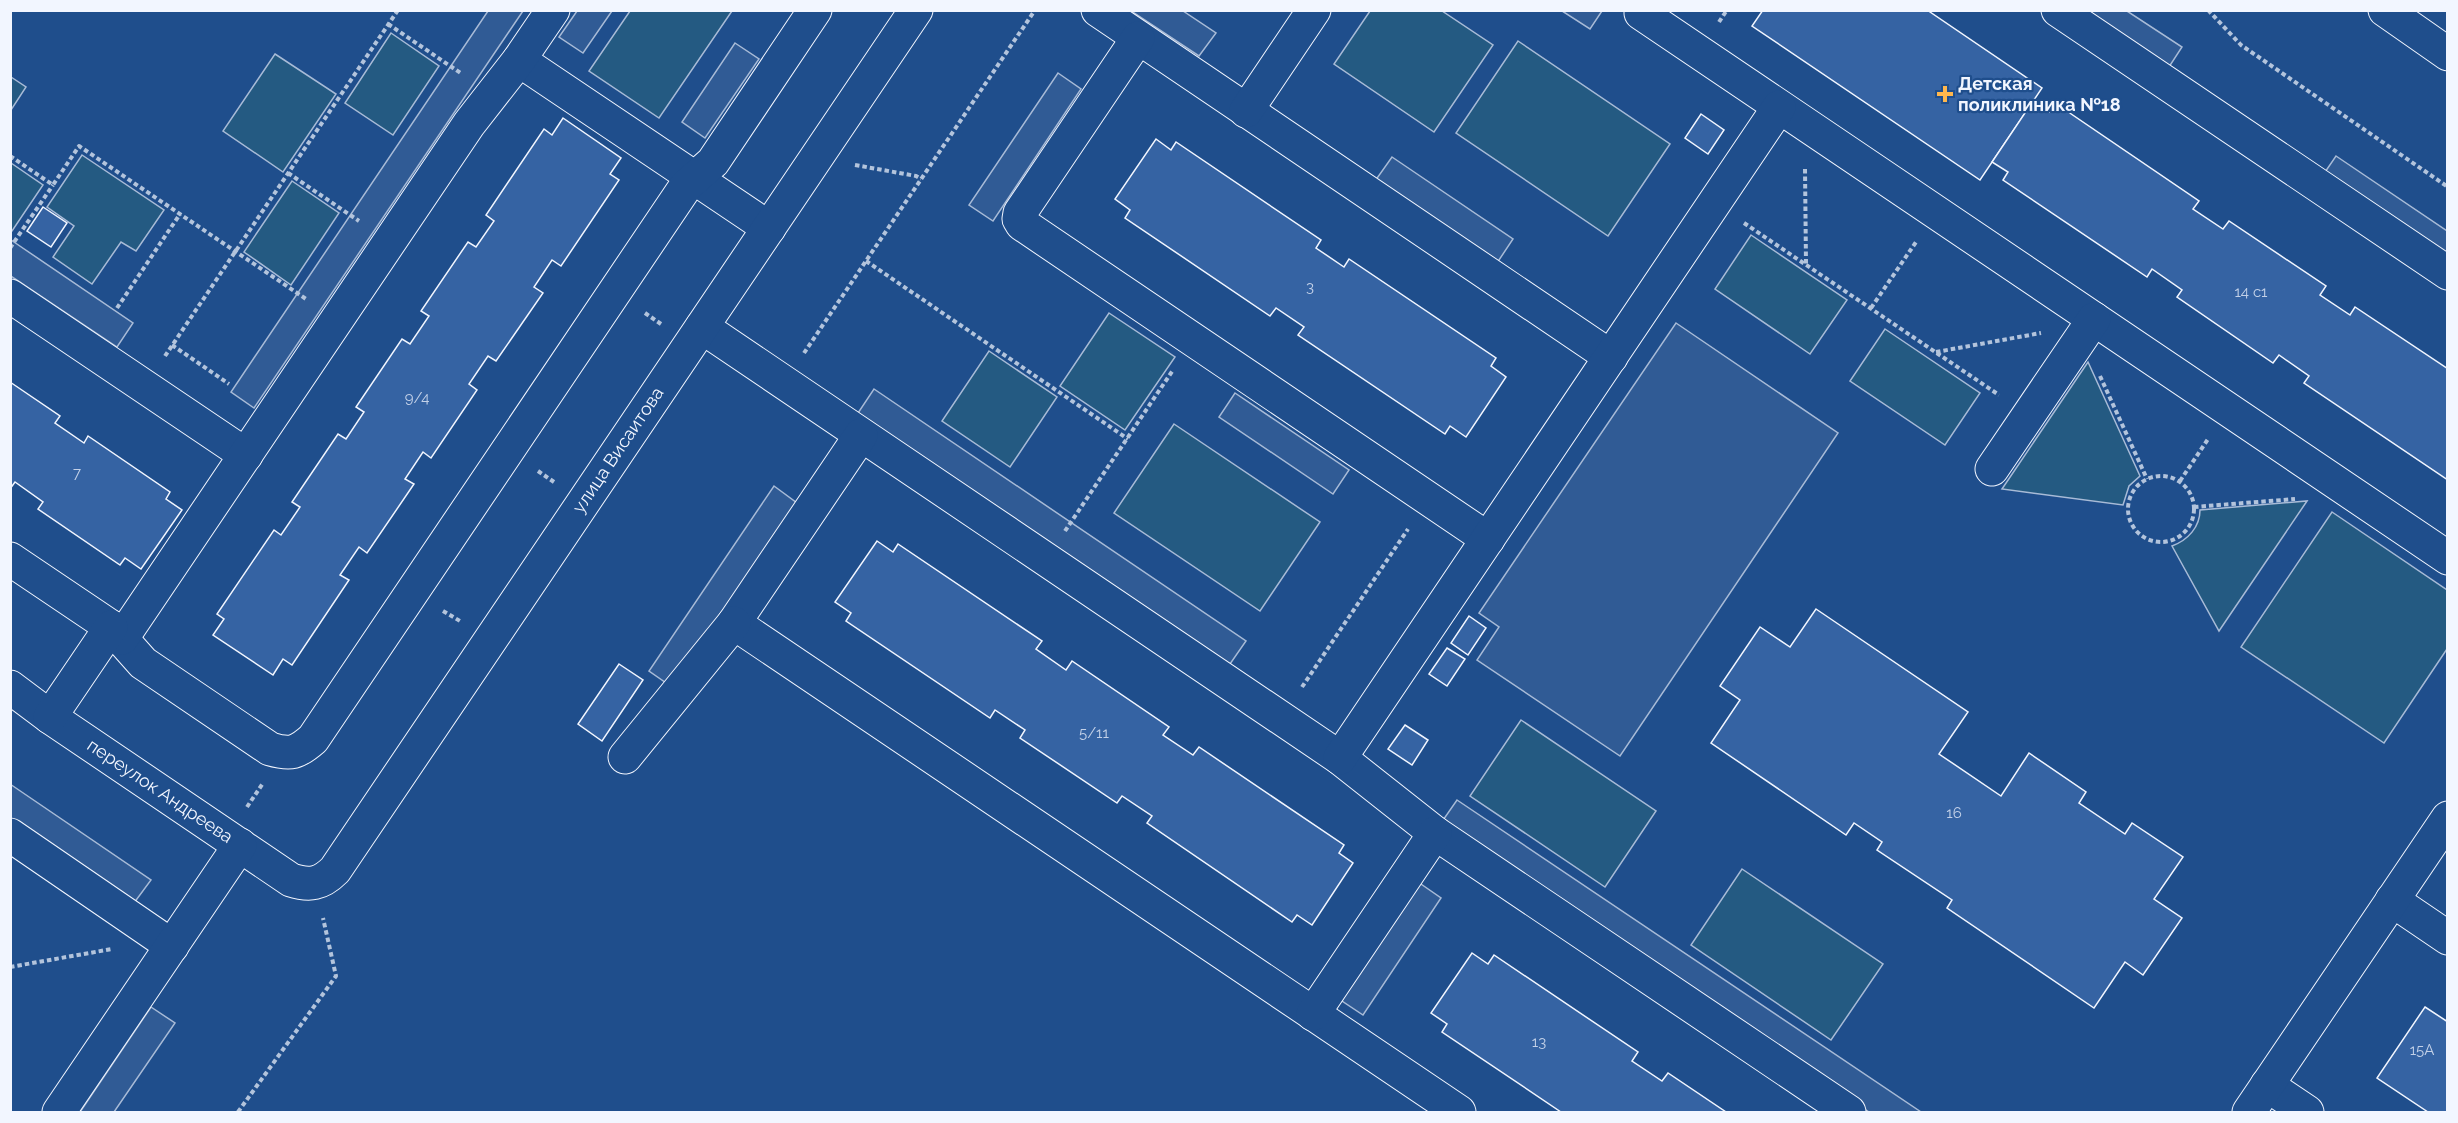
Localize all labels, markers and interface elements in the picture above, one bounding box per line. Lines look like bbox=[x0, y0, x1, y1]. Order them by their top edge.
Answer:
place label: Детская поликлиника №18 bbox=[1958, 73, 2121, 115]
marker: Детская поликлиника №18 bbox=[1936, 85, 1954, 103]
house number: 3 bbox=[1306, 278, 1314, 296]
house number: 14 с1 bbox=[2234, 283, 2268, 301]
street label: улица Висаитова bbox=[568, 383, 667, 517]
house number: 9/4 bbox=[405, 389, 429, 407]
house number: 7 bbox=[73, 464, 81, 482]
house number: 5/11 bbox=[1079, 724, 1109, 742]
street label: переулок Андреева bbox=[83, 734, 237, 847]
house number: 16 bbox=[1946, 804, 1962, 822]
house number: 13 bbox=[1532, 1033, 1546, 1051]
house number: 15А bbox=[2410, 1041, 2434, 1059]

